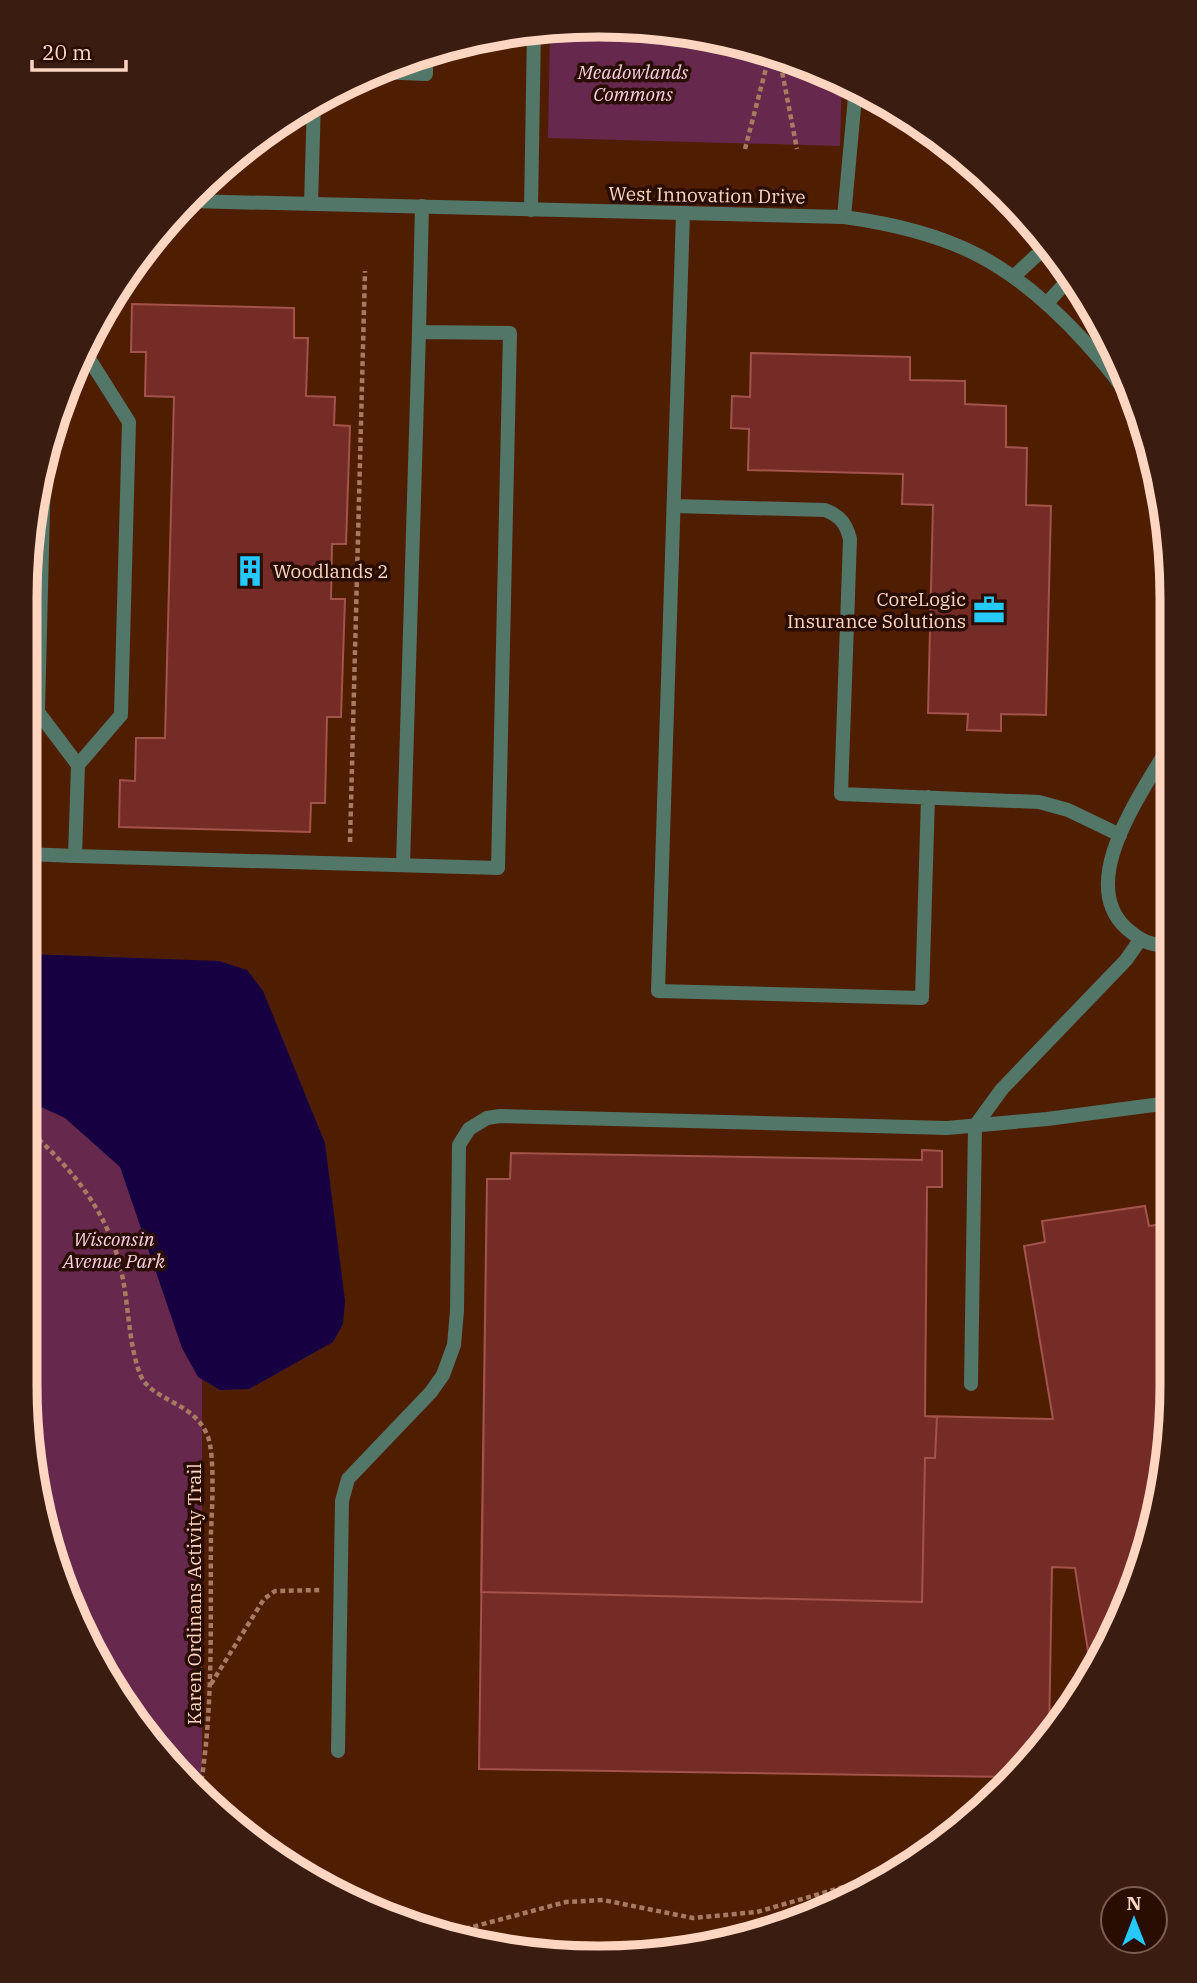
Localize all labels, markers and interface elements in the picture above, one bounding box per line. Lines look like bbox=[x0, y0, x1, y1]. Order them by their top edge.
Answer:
scale bar bbox=[32, 28, 126, 72]
text: 20 m bbox=[42, 38, 92, 66]
park label: Meadowlands Commons bbox=[577, 60, 688, 106]
street label: West Innovation Drive bbox=[608, 181, 806, 209]
building icon: Woodlands 2 bbox=[233, 554, 267, 588]
place label: Woodlands 2 bbox=[273, 559, 389, 583]
place label: CoreLogic Insurance Solutions bbox=[787, 587, 966, 633]
office icon: CoreLogic Insurance Solutions bbox=[972, 593, 1006, 627]
park label: Wisconsin Avenue Park bbox=[61, 1227, 166, 1273]
street label: Karen Ordinans Activity Trail bbox=[182, 1463, 206, 1725]
north arrow bbox=[1099, 1885, 1169, 1955]
text: N bbox=[1126, 1891, 1142, 1915]

